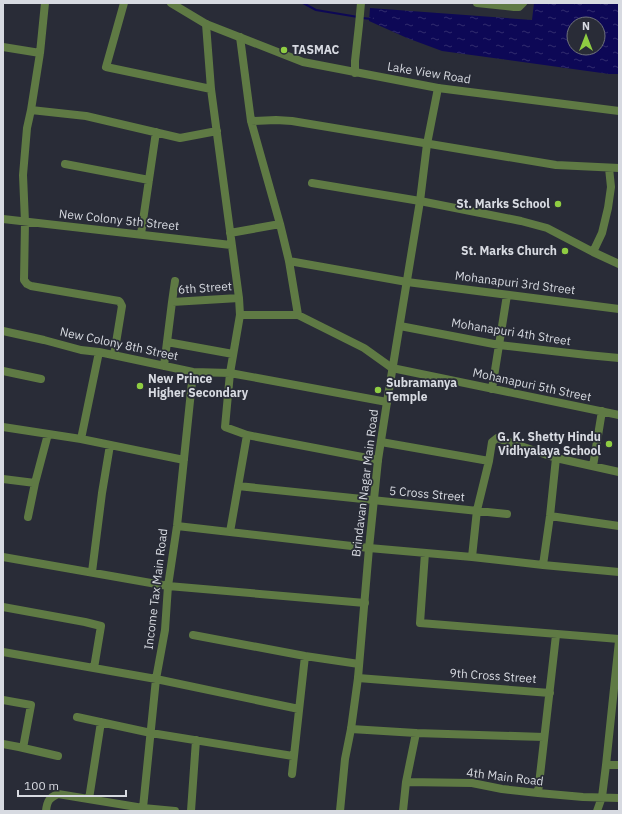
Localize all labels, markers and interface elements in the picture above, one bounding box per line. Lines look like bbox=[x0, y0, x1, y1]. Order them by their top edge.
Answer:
north arrow bbox=[566, 16, 606, 56]
text: N bbox=[582, 19, 590, 33]
place label: TASMAC bbox=[292, 42, 340, 57]
marker: TASMAC bbox=[279, 45, 289, 55]
street label: Lake View Road bbox=[386, 58, 472, 87]
place label: St. Marks School bbox=[456, 196, 550, 211]
marker: St. Marks School bbox=[553, 199, 563, 209]
street label: New Colony 5th Street bbox=[58, 206, 180, 233]
place label: St. Marks Church bbox=[461, 243, 557, 258]
marker: St. Marks Church bbox=[560, 246, 570, 256]
street label: Mohanapuri 3rd Street bbox=[454, 268, 576, 297]
street label: 6th Street bbox=[178, 278, 232, 297]
street label: Mohanapuri 4th Street bbox=[450, 315, 572, 348]
street label: New Colony 8th Street bbox=[58, 324, 180, 363]
street label: Mohanapuri 5th Street bbox=[471, 365, 593, 404]
place label: New Prince Higher Secondary bbox=[148, 371, 249, 400]
place label: Subramanya Temple bbox=[386, 375, 457, 404]
marker: New Prince Higher Secondary bbox=[135, 381, 145, 391]
marker: Subramanya Temple bbox=[373, 385, 383, 395]
street label: Brindavan Nagar Main Road bbox=[348, 408, 381, 558]
place label: G. K. Shetty Hindu Vidhyalaya School bbox=[497, 429, 601, 458]
marker: G. K. Shetty Hindu Vidhyalaya School bbox=[604, 439, 614, 449]
street label: 5 Cross Street bbox=[389, 483, 466, 504]
street label: Income Tax Main Road bbox=[141, 528, 170, 650]
street label: 9th Cross Street bbox=[449, 665, 537, 686]
street label: 4th Main Road bbox=[466, 764, 544, 789]
scale bar bbox=[18, 772, 126, 798]
text: 100 m bbox=[24, 778, 59, 793]

